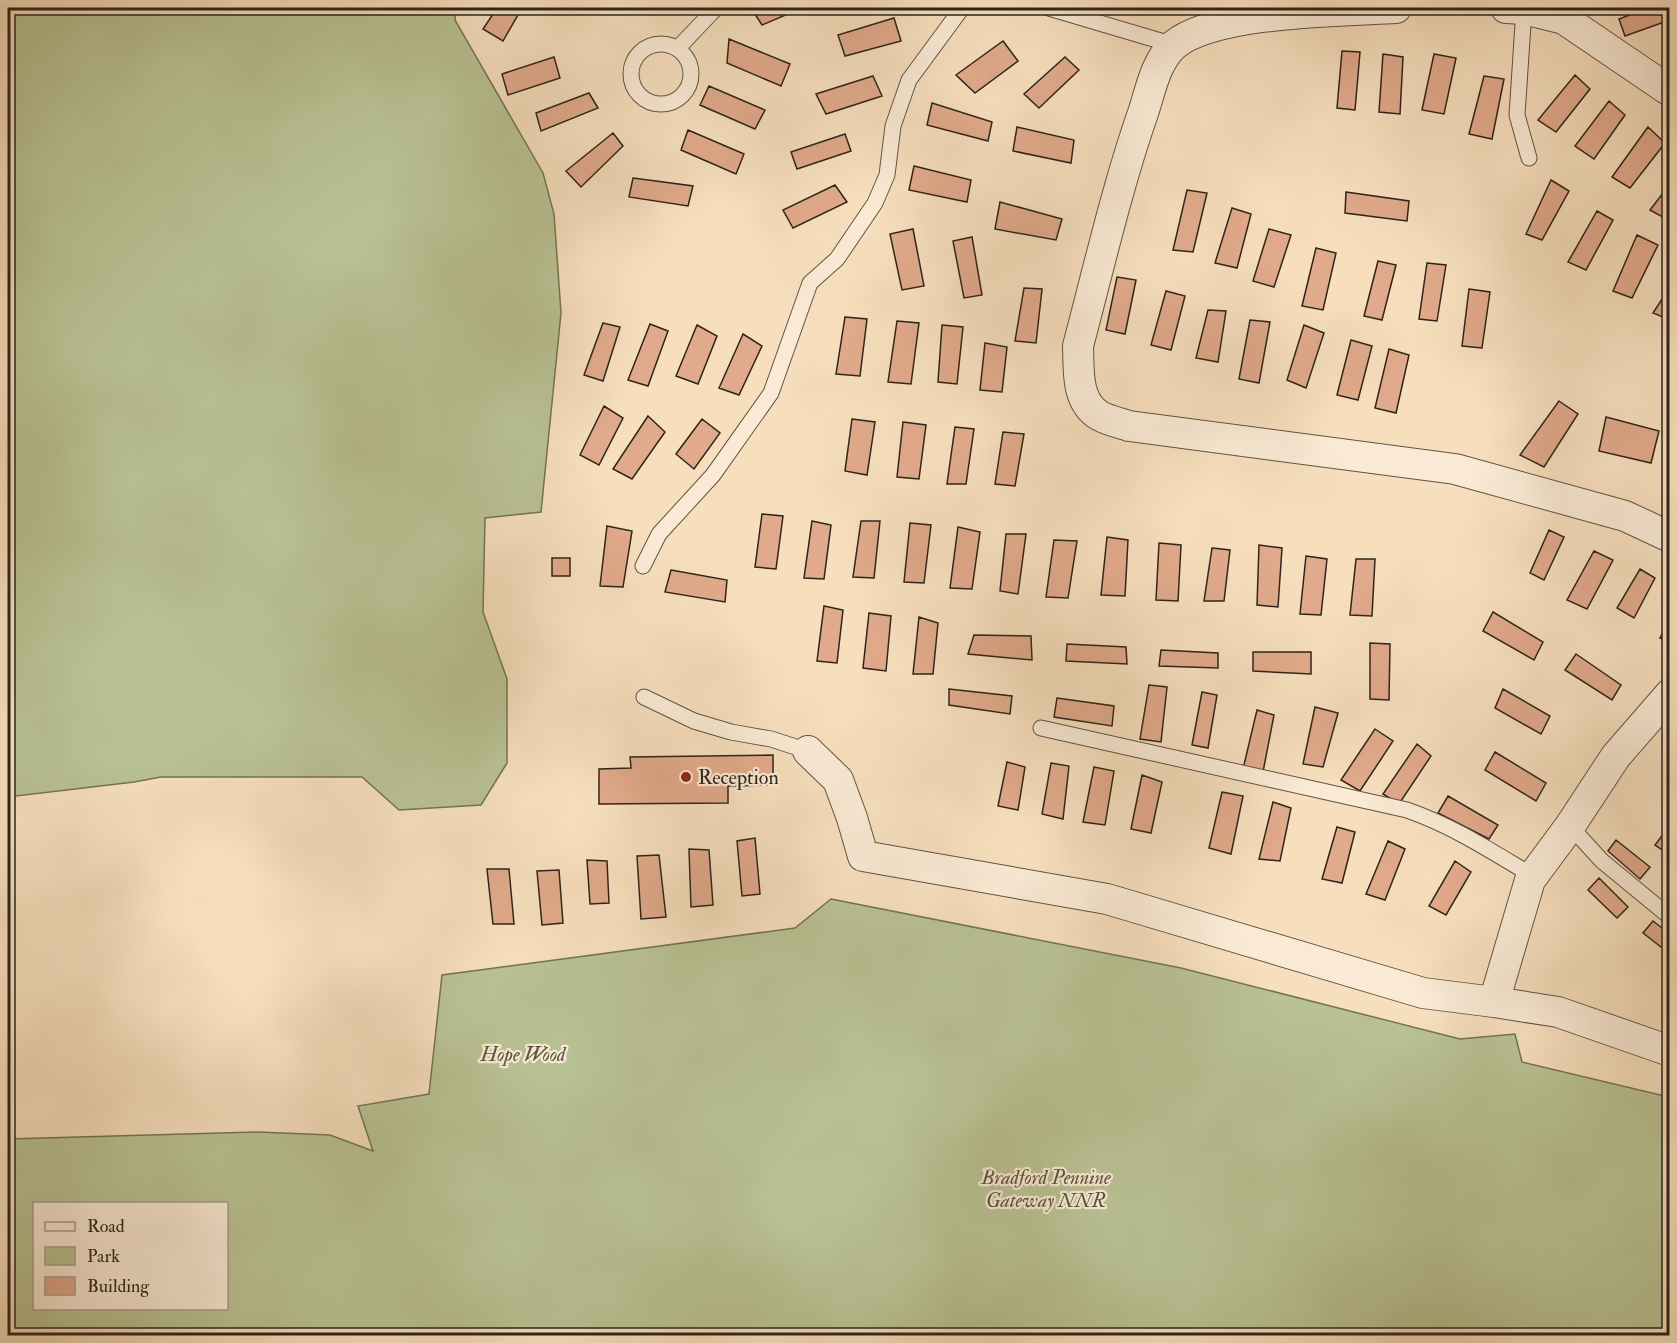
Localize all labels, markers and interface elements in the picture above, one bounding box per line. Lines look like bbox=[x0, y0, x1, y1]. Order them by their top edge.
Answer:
place label: Reception bbox=[698, 765, 779, 791]
marker: Reception bbox=[679, 770, 693, 784]
park label: Hope Wood bbox=[479, 1042, 567, 1067]
park label: Bradford Pennine Gateway NNR bbox=[980, 1165, 1111, 1213]
legend bbox=[33, 1202, 228, 1310]
text: Road bbox=[87, 1215, 125, 1238]
text: Park bbox=[87, 1245, 120, 1268]
text: Building bbox=[87, 1275, 150, 1298]

